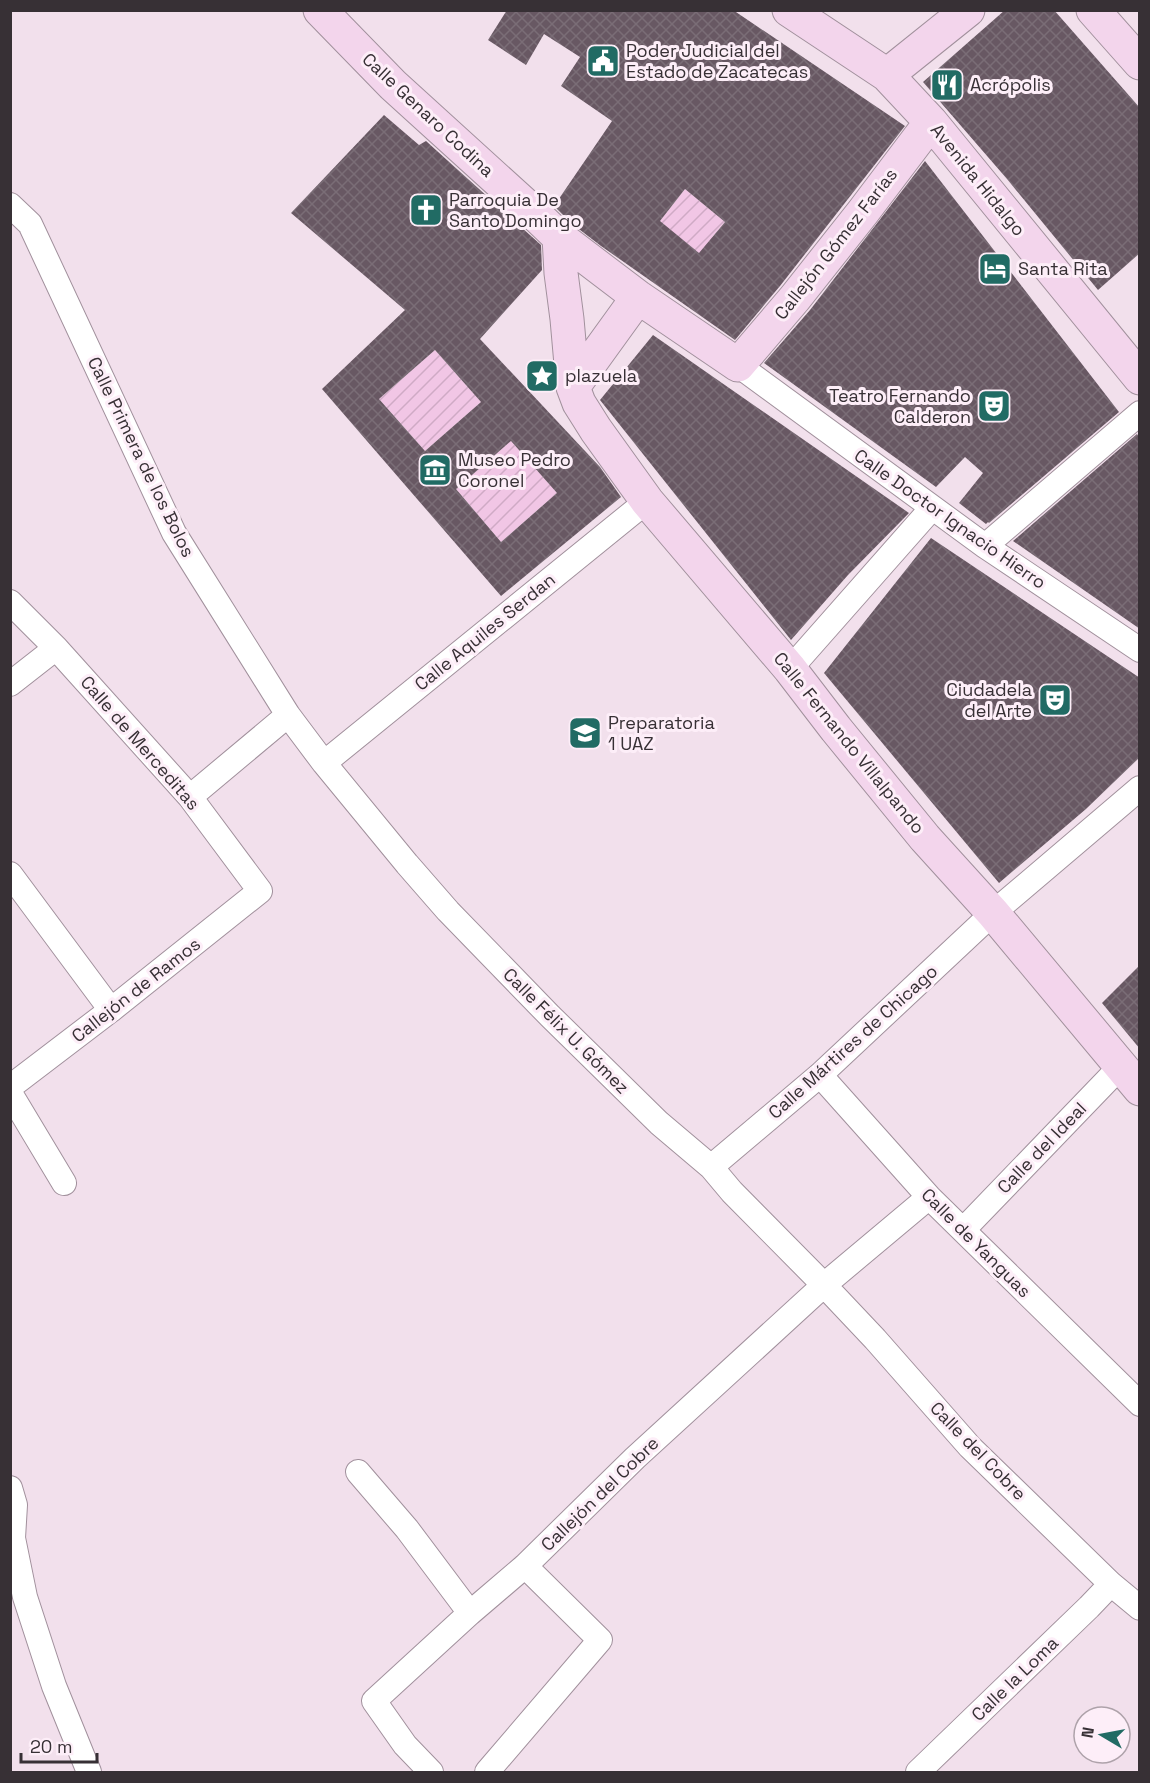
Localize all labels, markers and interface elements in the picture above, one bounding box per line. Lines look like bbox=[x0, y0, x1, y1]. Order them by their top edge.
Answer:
place label: Poder Judicial del Estado de Zacatecas bbox=[626, 39, 808, 83]
public building icon: Poder Judicial del Estado de Zacatecas bbox=[585, 43, 621, 79]
street label: Calle Genaro Codina bbox=[358, 47, 499, 182]
restaurant icon: Acrópolis bbox=[929, 67, 965, 103]
place label: Acrópolis bbox=[970, 73, 1051, 96]
street label: Avenida Hidalgo bbox=[926, 119, 1031, 241]
street label: Callejón Gómez Farías bbox=[769, 163, 902, 324]
place label: Parroquia De Santo Domingo bbox=[449, 188, 582, 232]
church icon: Parroquia De Santo Domingo bbox=[408, 192, 444, 228]
hotel icon: Santa Rita bbox=[977, 251, 1013, 287]
place label: Santa Rita bbox=[1018, 257, 1108, 280]
street label: Calle Primera de los Bolos bbox=[83, 353, 200, 561]
place icon: plazuela bbox=[524, 358, 560, 394]
place label: plazuela bbox=[565, 364, 637, 387]
place label: Teatro Fernando Calderon bbox=[829, 384, 971, 428]
theatre icon: Teatro Fernando Calderon bbox=[976, 388, 1012, 424]
street label: Calle Doctor Ignacio Hierro bbox=[850, 443, 1051, 594]
place label: Museo Pedro Coronel bbox=[458, 448, 571, 492]
museum icon: Museo Pedro Coronel bbox=[417, 452, 453, 488]
street label: Calle Aquiles Serdan bbox=[410, 568, 560, 695]
street label: Calle Fernando Villalpando bbox=[769, 647, 930, 838]
street label: Calle de Merceditas bbox=[76, 671, 205, 815]
place label: Ciudadela del Arte bbox=[946, 678, 1032, 722]
theatre icon: Ciudadela del Arte bbox=[1037, 682, 1073, 718]
place label: Preparatoria 1 UAZ bbox=[608, 711, 715, 755]
school or university icon: Preparatoria 1 UAZ bbox=[567, 715, 603, 751]
street label: Callejón de Ramos bbox=[67, 932, 205, 1047]
street label: Calle Mártires de Chicago bbox=[763, 959, 942, 1124]
street label: Calle Félix U. Gómez bbox=[499, 963, 634, 1098]
street label: Calle del Ideal bbox=[992, 1097, 1091, 1198]
street label: Calle de Yanguas bbox=[917, 1183, 1036, 1302]
street label: Calle del Cobre bbox=[925, 1396, 1031, 1505]
street label: Callejón del Cobre bbox=[536, 1431, 663, 1556]
street label: Calle la Loma bbox=[966, 1631, 1063, 1726]
north arrow bbox=[1072, 1705, 1132, 1765]
text: N bbox=[1076, 1725, 1099, 1740]
scale bar bbox=[21, 1726, 98, 1764]
text: 20 m bbox=[30, 1735, 73, 1758]

